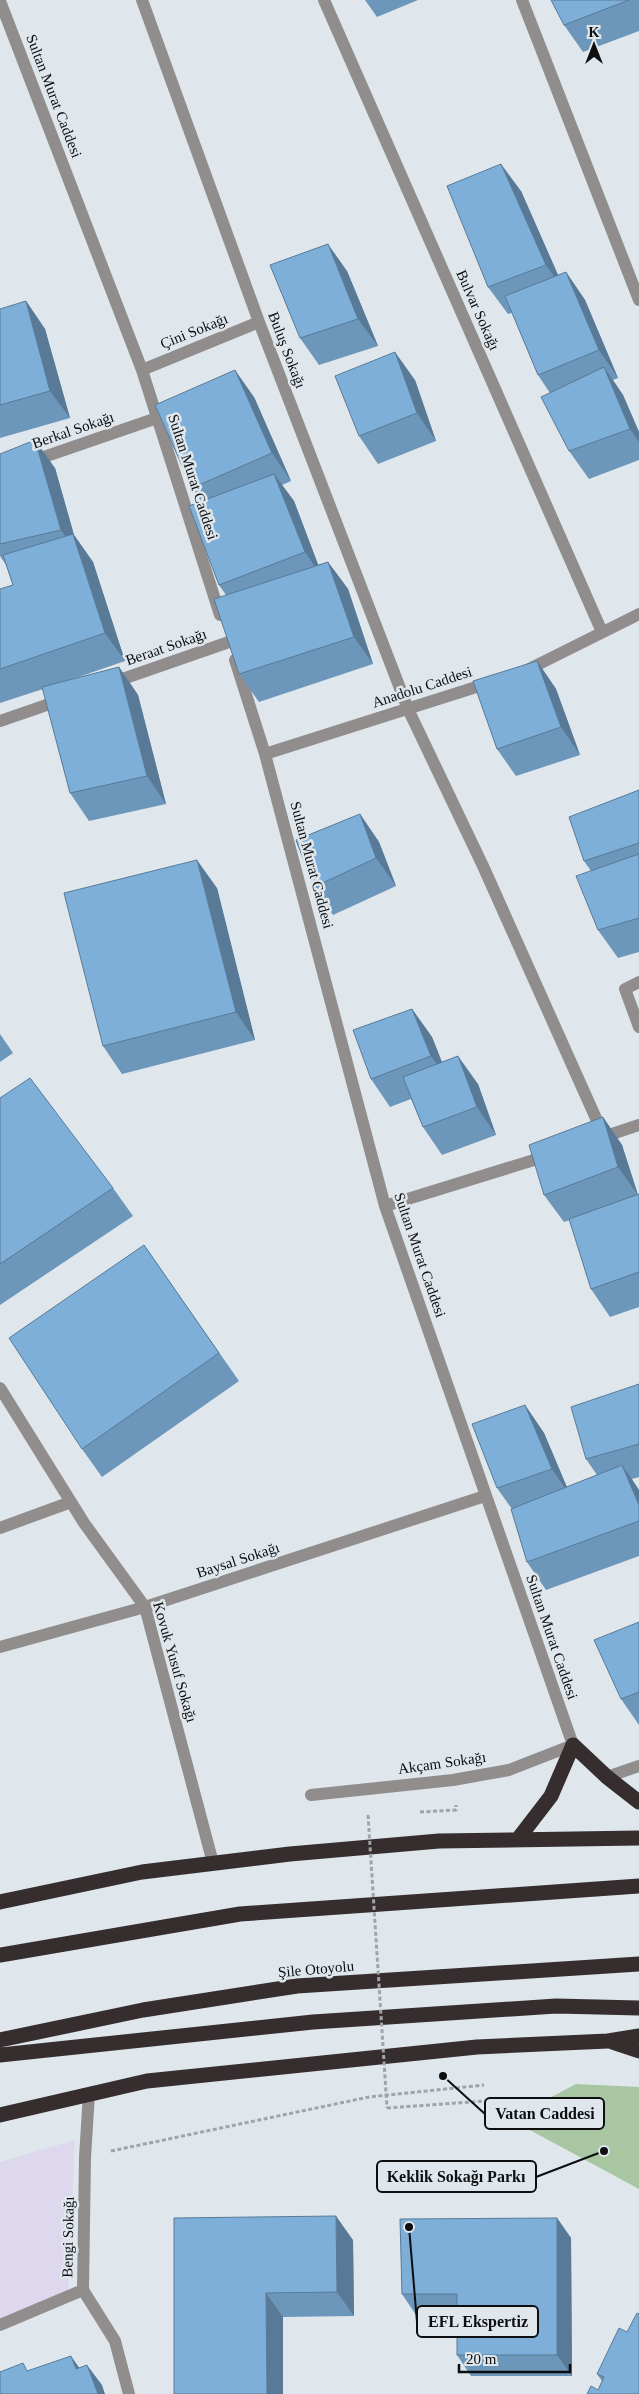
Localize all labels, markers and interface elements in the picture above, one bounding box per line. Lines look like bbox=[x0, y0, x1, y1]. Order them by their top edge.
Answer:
north arrow bbox=[569, 20, 619, 70]
text: K bbox=[589, 25, 600, 40]
street label: Sultan Murat Caddesi bbox=[23, 32, 85, 160]
street label: Bulvar Sokağı bbox=[453, 267, 503, 353]
street label: Çini Sokağı bbox=[158, 310, 230, 352]
street label: Buluş Sokağı bbox=[265, 310, 309, 390]
street label: Berkal Sokağı bbox=[30, 409, 116, 451]
street label: Sultan Murat Caddesi bbox=[165, 412, 221, 542]
street label: Beraat Sokağı bbox=[123, 626, 209, 668]
street label: Anadolu Caddesi bbox=[370, 663, 474, 711]
street label: Sultan Murat Caddesi bbox=[287, 800, 337, 930]
street label: Sultan Murat Caddesi bbox=[391, 1191, 449, 1319]
street label: Baysal Sokağı bbox=[195, 1539, 281, 1581]
street label: Sultan Murat Caddesi bbox=[523, 1573, 581, 1701]
street label: Kovuk Yusuf Sokağı bbox=[150, 1600, 200, 1724]
street label: Akçam Sokağı bbox=[397, 1749, 487, 1777]
street label: Şile Otoyolu bbox=[277, 1958, 355, 1980]
callout: Vatan Caddesi bbox=[485, 2098, 604, 2129]
text: Vatan Caddesi bbox=[495, 2105, 595, 2122]
callout: Keklik Sokağı Parkı bbox=[377, 2161, 536, 2192]
text: Keklik Sokağı Parkı bbox=[387, 2168, 526, 2186]
street label: Bengi Sokağı bbox=[59, 2196, 77, 2278]
callout: EFL Ekspertiz bbox=[417, 2306, 538, 2337]
text: EFL Ekspertiz bbox=[428, 2313, 528, 2331]
scale bar bbox=[459, 2342, 570, 2374]
text: 20 m bbox=[466, 2351, 497, 2367]

